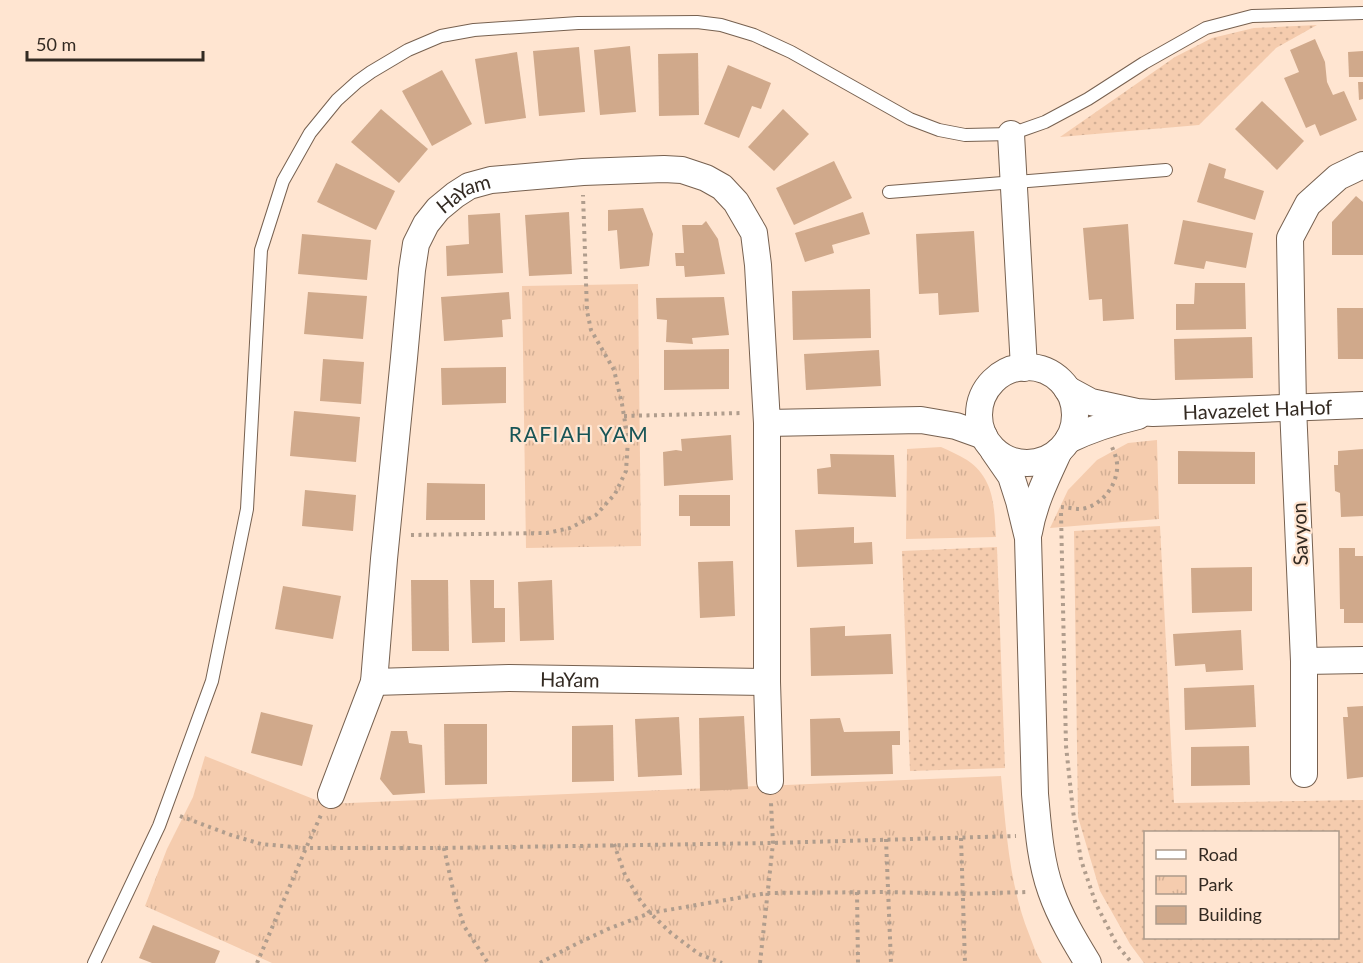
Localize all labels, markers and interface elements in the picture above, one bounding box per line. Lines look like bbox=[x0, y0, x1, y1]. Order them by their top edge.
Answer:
scale bar bbox=[27, 24, 202, 62]
text: 50 m bbox=[36, 33, 76, 55]
street label: HaYam bbox=[431, 169, 493, 218]
street label: Havazelet HaHof bbox=[1182, 394, 1333, 424]
district label: RAFIAH YAM bbox=[509, 421, 649, 446]
street label: Savyon bbox=[1286, 502, 1312, 566]
street label: HaYam bbox=[540, 666, 600, 691]
legend bbox=[1144, 831, 1339, 939]
text: Road bbox=[1198, 843, 1238, 865]
text: Park bbox=[1198, 873, 1234, 895]
text: Building bbox=[1198, 903, 1262, 925]

